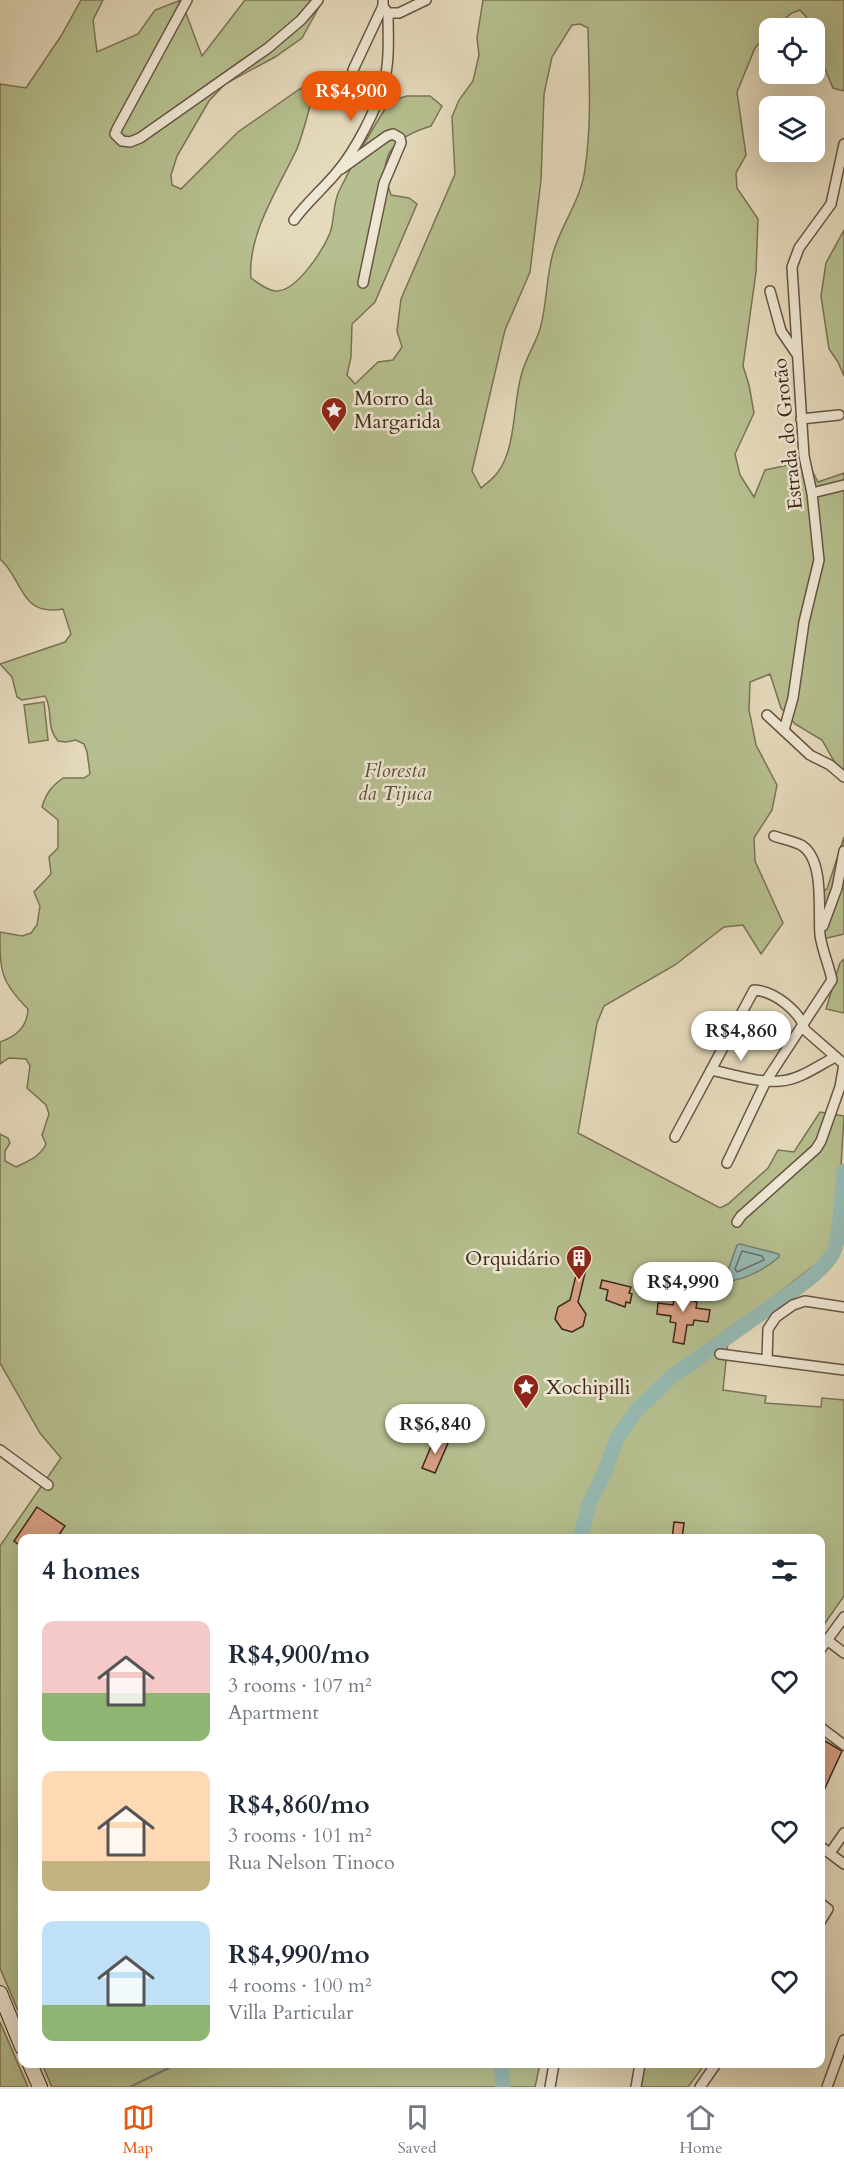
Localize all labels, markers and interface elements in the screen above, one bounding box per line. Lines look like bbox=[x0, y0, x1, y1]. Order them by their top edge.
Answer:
map controls bbox=[759, 18, 825, 162]
button: locate bbox=[759, 18, 825, 84]
pin: R$4,900 bbox=[296, 71, 406, 122]
text: R$4,900 bbox=[315, 77, 387, 104]
button: layers bbox=[759, 96, 825, 162]
street label: Estrada do Grotão bbox=[766, 357, 809, 511]
place label: Morro da Margarida bbox=[354, 385, 441, 435]
place icon: Morro da Margarida bbox=[319, 395, 349, 433]
park label: Floresta da Tijuca bbox=[358, 757, 432, 807]
pin: R$4,860 bbox=[686, 1011, 796, 1062]
text: R$4,860 bbox=[705, 1017, 777, 1044]
building icon: Orquidário bbox=[564, 1243, 594, 1281]
place label: Orquidário bbox=[465, 1245, 560, 1272]
pin: R$4,990 bbox=[628, 1262, 738, 1313]
text: R$4,990 bbox=[647, 1268, 719, 1295]
place icon: Xochipilli bbox=[511, 1372, 541, 1410]
place label: Xochipilli bbox=[546, 1374, 631, 1401]
pin: R$6,840 bbox=[380, 1404, 490, 1455]
text: R$6,840 bbox=[399, 1410, 471, 1437]
text: 4 homes bbox=[42, 1553, 140, 1588]
icon: filters bbox=[768, 1554, 801, 1587]
text: R$4,900/mo bbox=[228, 1637, 370, 1672]
icon: home bbox=[90, 1645, 162, 1717]
icon: heart bbox=[768, 1665, 801, 1698]
text: 3 rooms · 107 m² bbox=[228, 1672, 372, 1699]
text: Apartment bbox=[228, 1699, 319, 1726]
text: R$4,860/mo bbox=[228, 1787, 370, 1822]
icon: home bbox=[90, 1795, 162, 1867]
icon: heart bbox=[768, 1815, 801, 1848]
text: 3 rooms · 101 m² bbox=[228, 1822, 372, 1849]
text: Rua Nelson Tinoco bbox=[228, 1849, 395, 1876]
text: R$4,990/mo bbox=[228, 1937, 370, 1972]
icon: home bbox=[90, 1945, 162, 2017]
icon: heart bbox=[768, 1965, 801, 1998]
text: 4 rooms · 100 m² bbox=[228, 1972, 372, 1999]
text: Villa Particular bbox=[228, 1999, 353, 2026]
tab: Map bbox=[122, 2101, 155, 2159]
tab: Saved bbox=[398, 2101, 436, 2159]
tab: Home bbox=[680, 2101, 722, 2159]

